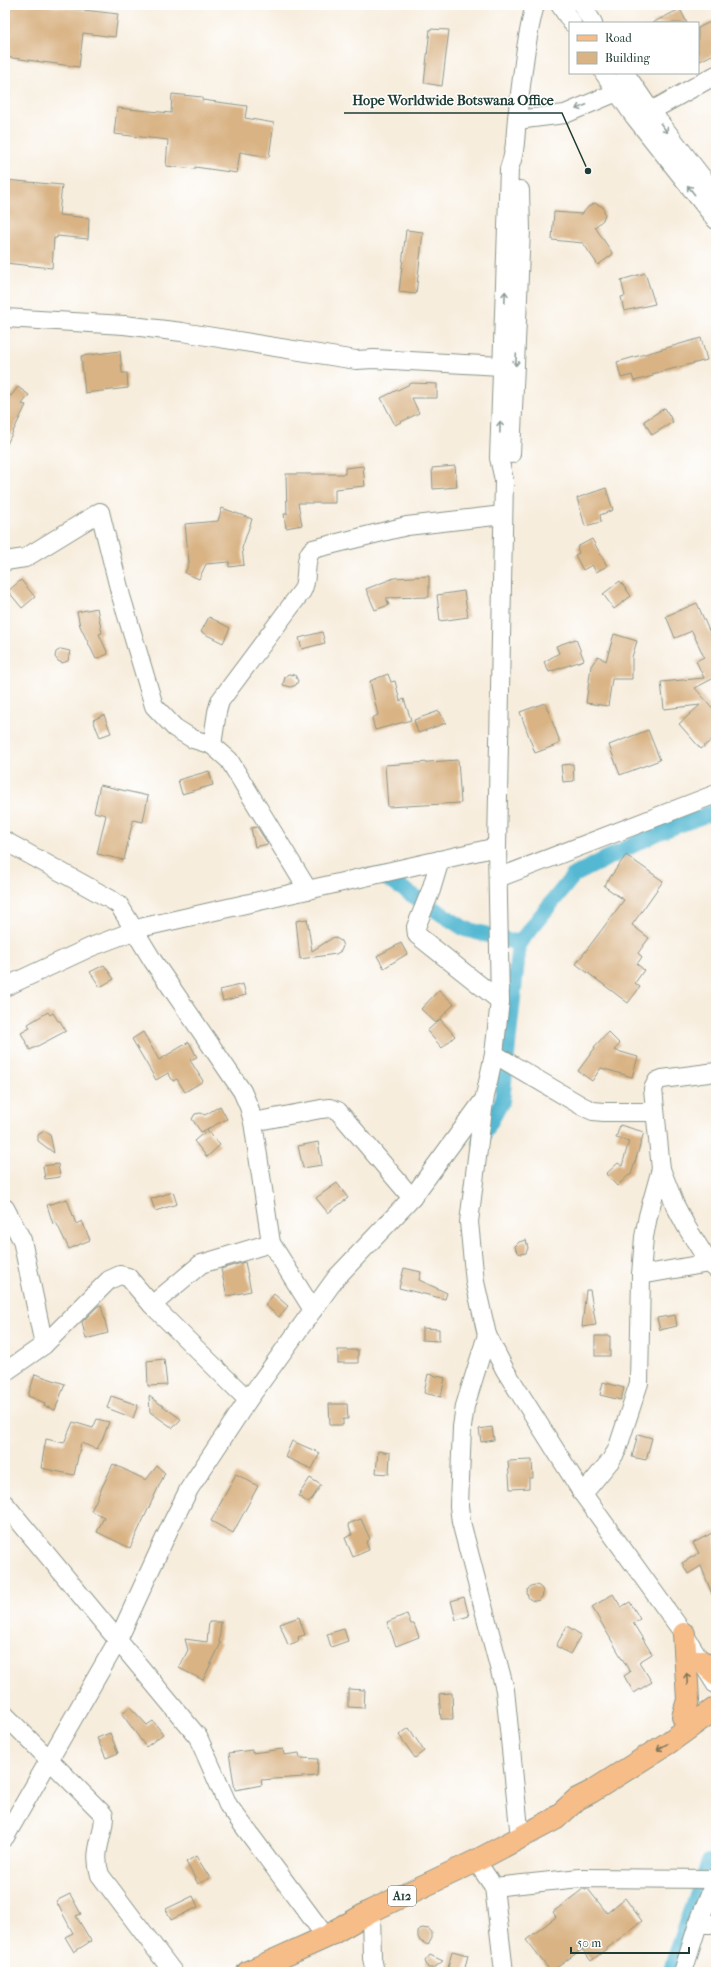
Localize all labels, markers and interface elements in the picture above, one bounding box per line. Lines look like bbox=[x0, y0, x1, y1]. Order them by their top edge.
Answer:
legend bbox=[569, 22, 699, 74]
text: Road bbox=[605, 31, 632, 45]
text: Building bbox=[605, 51, 650, 65]
callout: Hope Worldwide Botswana Office bbox=[344, 87, 562, 113]
text: Hope Worldwide Botswana Office bbox=[352, 92, 554, 109]
one-way arrow bbox=[575, 104, 587, 111]
one-way arrow bbox=[660, 122, 669, 133]
one-way arrow bbox=[687, 185, 695, 196]
one-way arrow bbox=[501, 291, 509, 304]
one-way arrow bbox=[512, 353, 520, 366]
one-way arrow bbox=[496, 421, 504, 434]
one-way arrow bbox=[684, 1673, 691, 1686]
one-way arrow bbox=[656, 1744, 668, 1752]
road number: A12 bbox=[388, 1886, 416, 1906]
scale bar bbox=[571, 1929, 689, 1955]
text: 50 m bbox=[577, 1936, 601, 1950]

